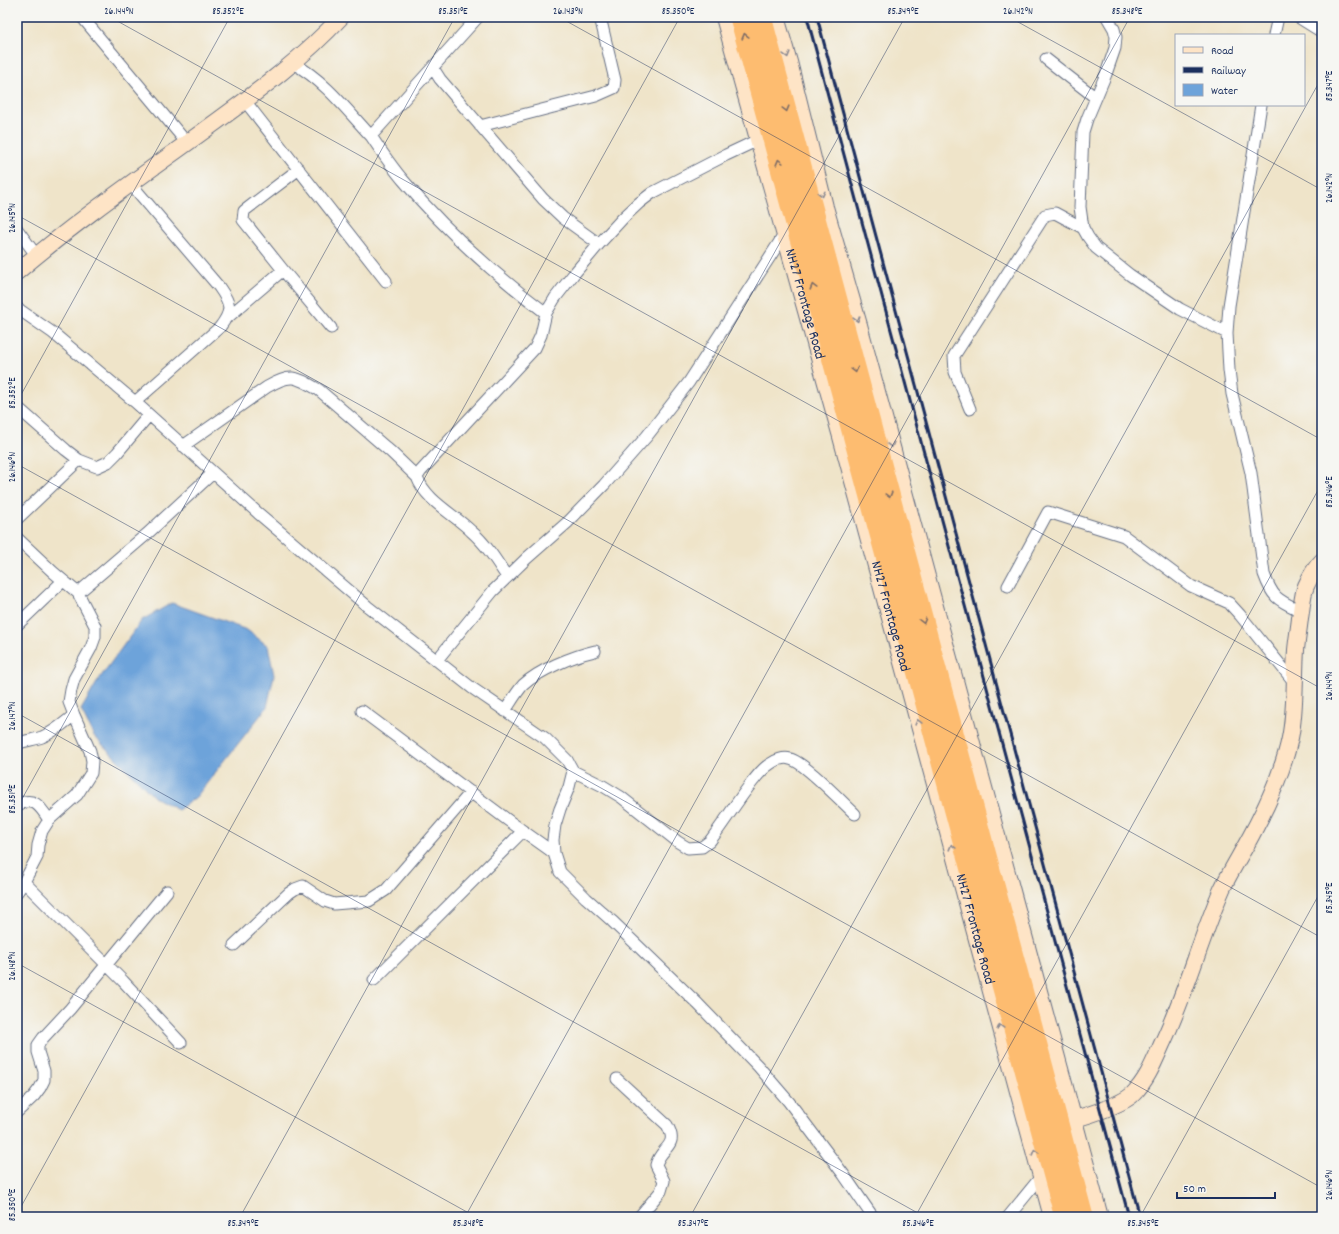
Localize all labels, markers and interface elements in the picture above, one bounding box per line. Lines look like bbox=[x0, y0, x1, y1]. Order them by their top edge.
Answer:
text: 26.144°N bbox=[104, 5, 134, 19]
text: 85.352°E bbox=[212, 5, 244, 19]
text: 85.351°E bbox=[438, 5, 468, 19]
text: 26.143°N bbox=[553, 5, 583, 19]
text: 85.350°E bbox=[662, 5, 695, 19]
text: 85.349°E bbox=[887, 5, 919, 19]
text: 26.142°N bbox=[1003, 5, 1033, 19]
text: 85.348°E bbox=[1112, 5, 1143, 19]
one-way arrow bbox=[741, 33, 750, 40]
legend bbox=[1175, 34, 1305, 106]
text: Road bbox=[1211, 43, 1233, 60]
one-way arrow bbox=[782, 51, 791, 58]
text: Railway bbox=[1211, 63, 1247, 80]
text: 85.347°E bbox=[1323, 70, 1337, 101]
text: Water bbox=[1211, 83, 1238, 100]
one-way arrow bbox=[781, 105, 790, 112]
one-way arrow bbox=[775, 159, 784, 166]
text: 26.142°N bbox=[1323, 173, 1337, 203]
one-way arrow bbox=[817, 191, 825, 198]
text: 26.145°N bbox=[6, 203, 20, 233]
street label: NH27 Frontage Road bbox=[778, 246, 830, 362]
one-way arrow bbox=[809, 284, 818, 291]
one-way arrow bbox=[852, 316, 861, 323]
one-way arrow bbox=[850, 366, 859, 373]
text: 85.352°E bbox=[6, 377, 20, 409]
one-way arrow bbox=[886, 441, 895, 448]
text: 26.146°N bbox=[6, 452, 20, 482]
text: 85.346°E bbox=[1323, 476, 1337, 508]
one-way arrow bbox=[884, 491, 893, 498]
street label: NH27 Frontage Road bbox=[864, 559, 915, 674]
one-way arrow bbox=[918, 617, 927, 624]
text: 26.144°N bbox=[1323, 671, 1337, 701]
text: 26.147°N bbox=[6, 701, 20, 731]
one-way arrow bbox=[914, 719, 923, 726]
text: 85.351°E bbox=[6, 784, 20, 814]
one-way arrow bbox=[948, 844, 957, 851]
street label: NH27 Frontage Road bbox=[949, 871, 1000, 987]
text: 85.345°E bbox=[1323, 882, 1337, 914]
text: 26.148°N bbox=[6, 951, 20, 981]
one-way arrow bbox=[997, 1024, 1005, 1030]
one-way arrow bbox=[1031, 1149, 1040, 1156]
text: 26.146°N bbox=[1323, 1170, 1337, 1200]
scale bar bbox=[1177, 1174, 1275, 1200]
text: 50 m bbox=[1183, 1181, 1206, 1198]
text: 85.350°E bbox=[6, 1188, 20, 1221]
text: 85.349°E bbox=[227, 1217, 259, 1231]
text: 85.348°E bbox=[453, 1217, 484, 1231]
text: 85.347°E bbox=[678, 1217, 709, 1231]
text: 85.346°E bbox=[902, 1217, 934, 1231]
text: 85.345°E bbox=[1127, 1217, 1159, 1231]

